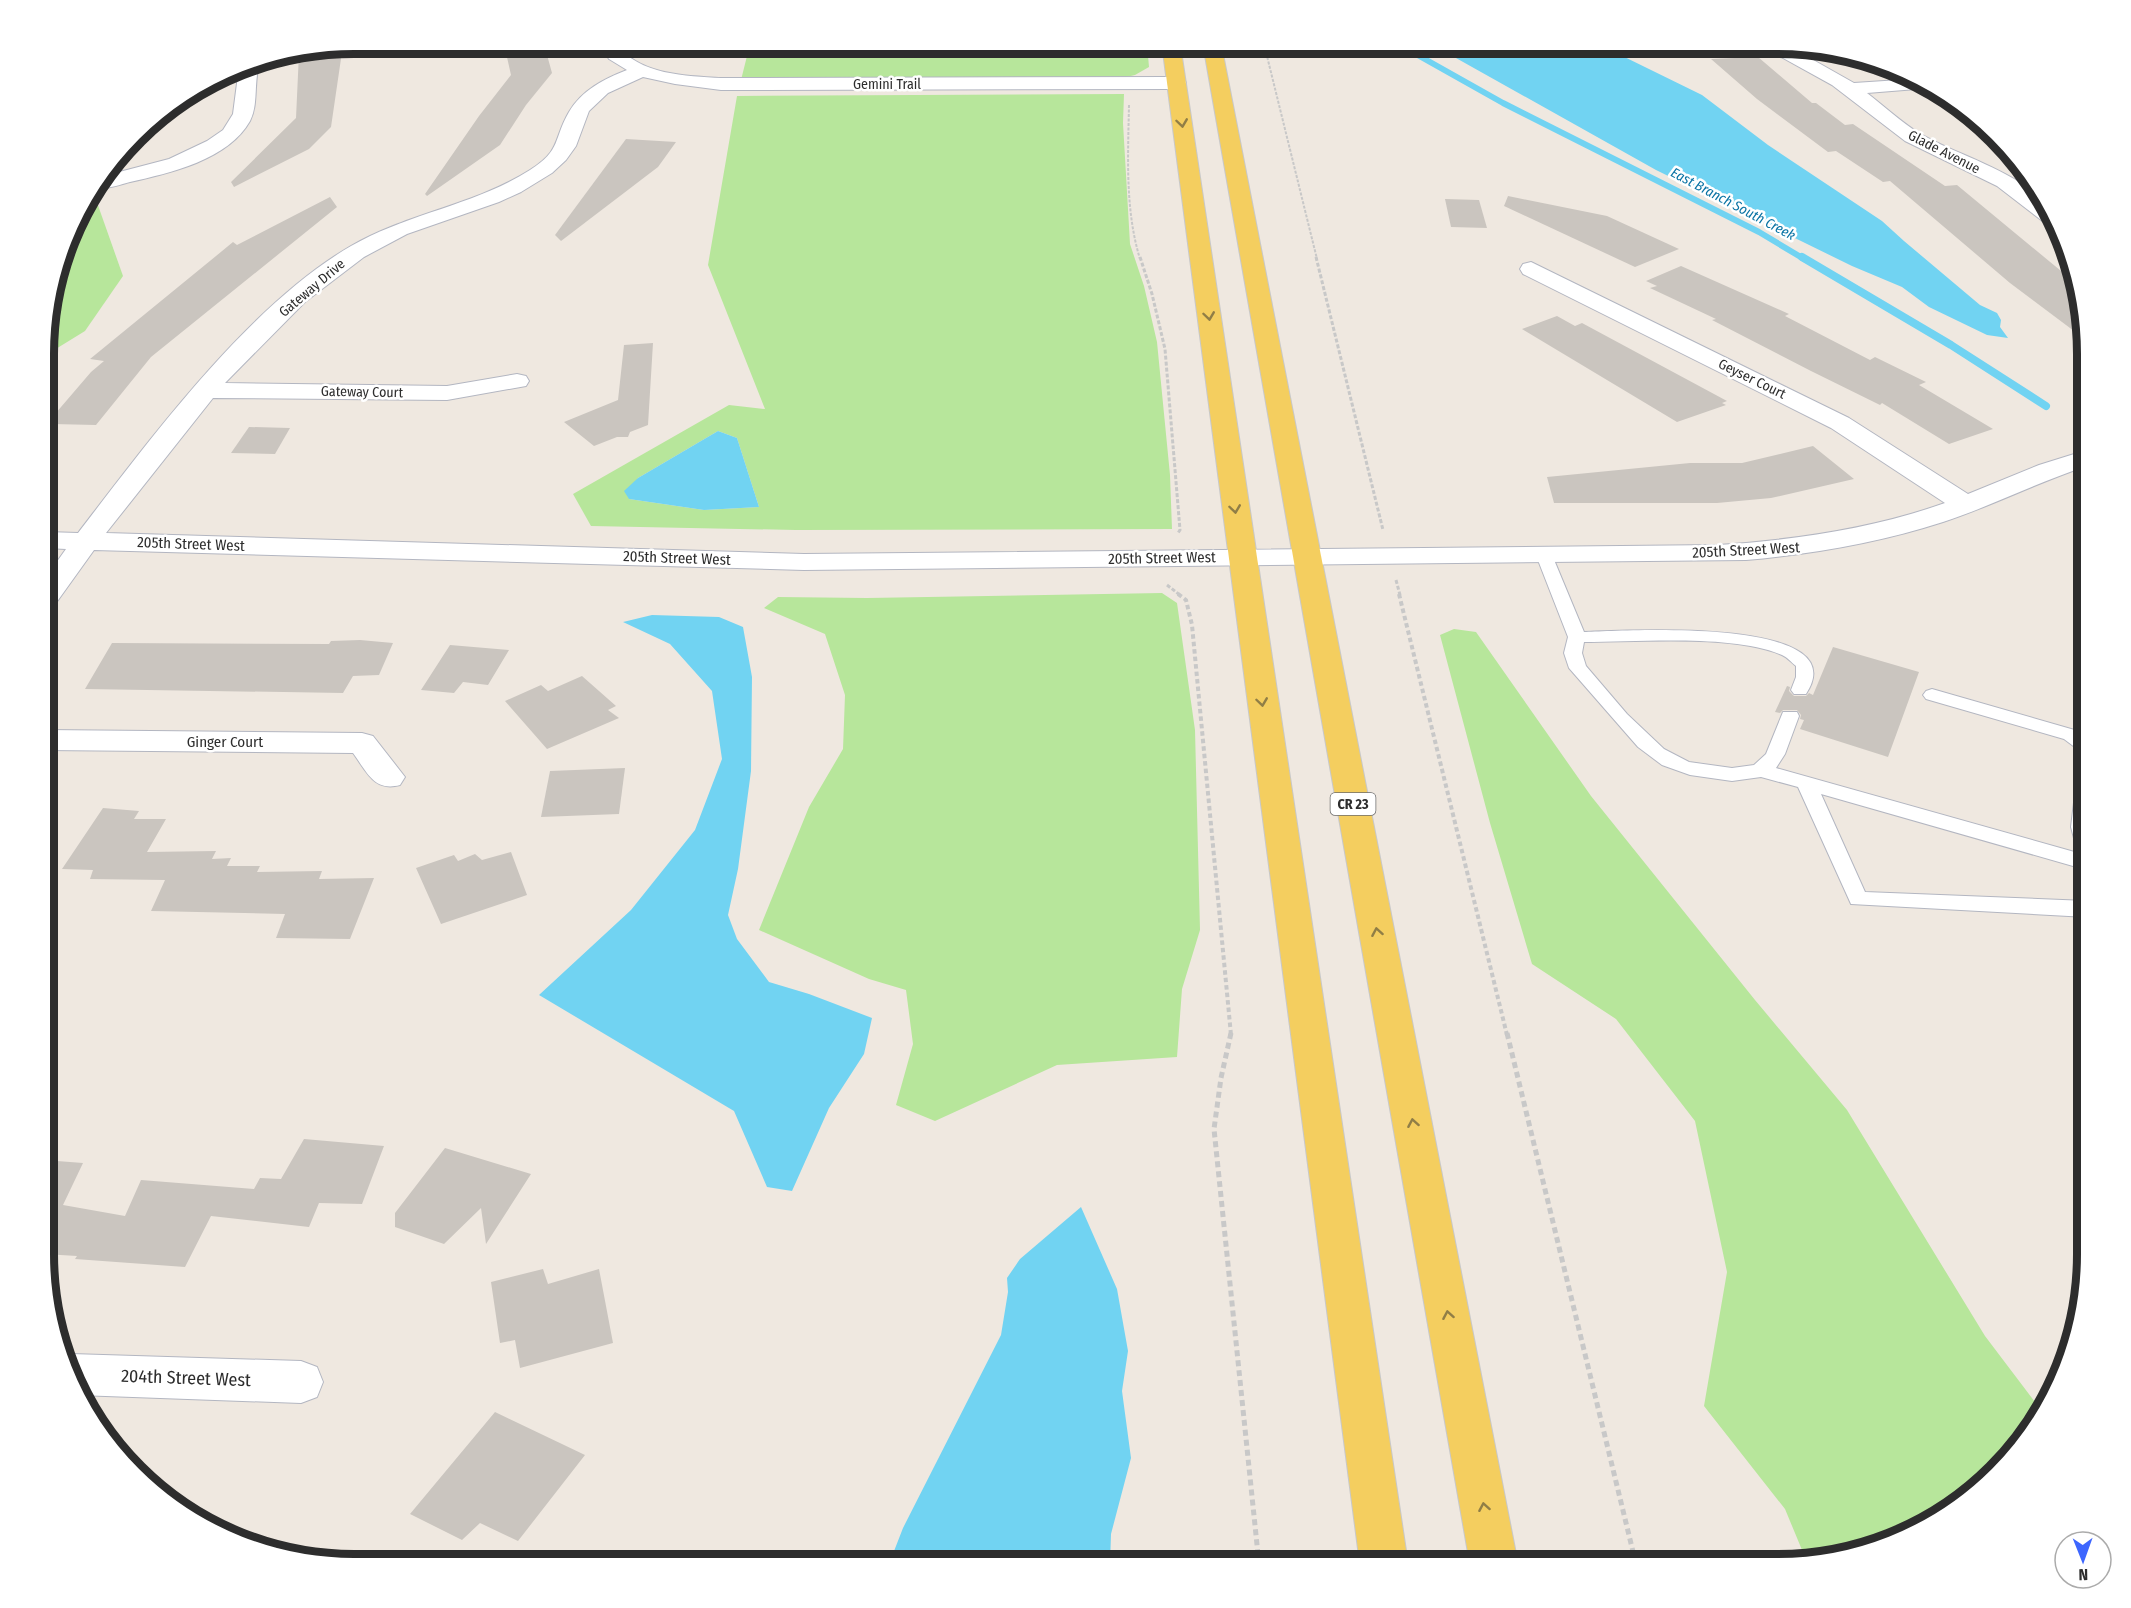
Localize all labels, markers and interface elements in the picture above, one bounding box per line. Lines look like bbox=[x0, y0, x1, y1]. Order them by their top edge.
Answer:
street label: Gemini Trail bbox=[853, 76, 921, 93]
one-way arrow bbox=[1176, 118, 1188, 127]
street label: Glade Avenue bbox=[1905, 127, 1983, 177]
water label: East Branch South Creek bbox=[1668, 164, 1798, 244]
street label: Gateway Drive bbox=[276, 255, 349, 321]
one-way arrow bbox=[1202, 311, 1214, 320]
street label: Geyser Court bbox=[1715, 355, 1789, 403]
street label: Gateway Court bbox=[321, 383, 404, 401]
one-way arrow bbox=[1229, 504, 1241, 514]
street label: 205th Street West bbox=[137, 533, 245, 555]
street label: 205th Street West bbox=[1692, 538, 1800, 562]
street label: 205th Street West bbox=[623, 547, 731, 569]
street label: 205th Street West bbox=[1108, 548, 1216, 568]
one-way arrow bbox=[1256, 698, 1268, 707]
street label: Ginger Court bbox=[187, 733, 263, 751]
road number: CR 23 bbox=[1330, 793, 1376, 815]
one-way arrow bbox=[1371, 927, 1384, 937]
one-way arrow bbox=[1407, 1119, 1419, 1128]
one-way arrow bbox=[1442, 1310, 1455, 1320]
street label: 204th Street West bbox=[121, 1365, 251, 1391]
one-way arrow bbox=[1478, 1502, 1491, 1512]
north arrow bbox=[2053, 1530, 2113, 1590]
text: N bbox=[2078, 1565, 2088, 1584]

